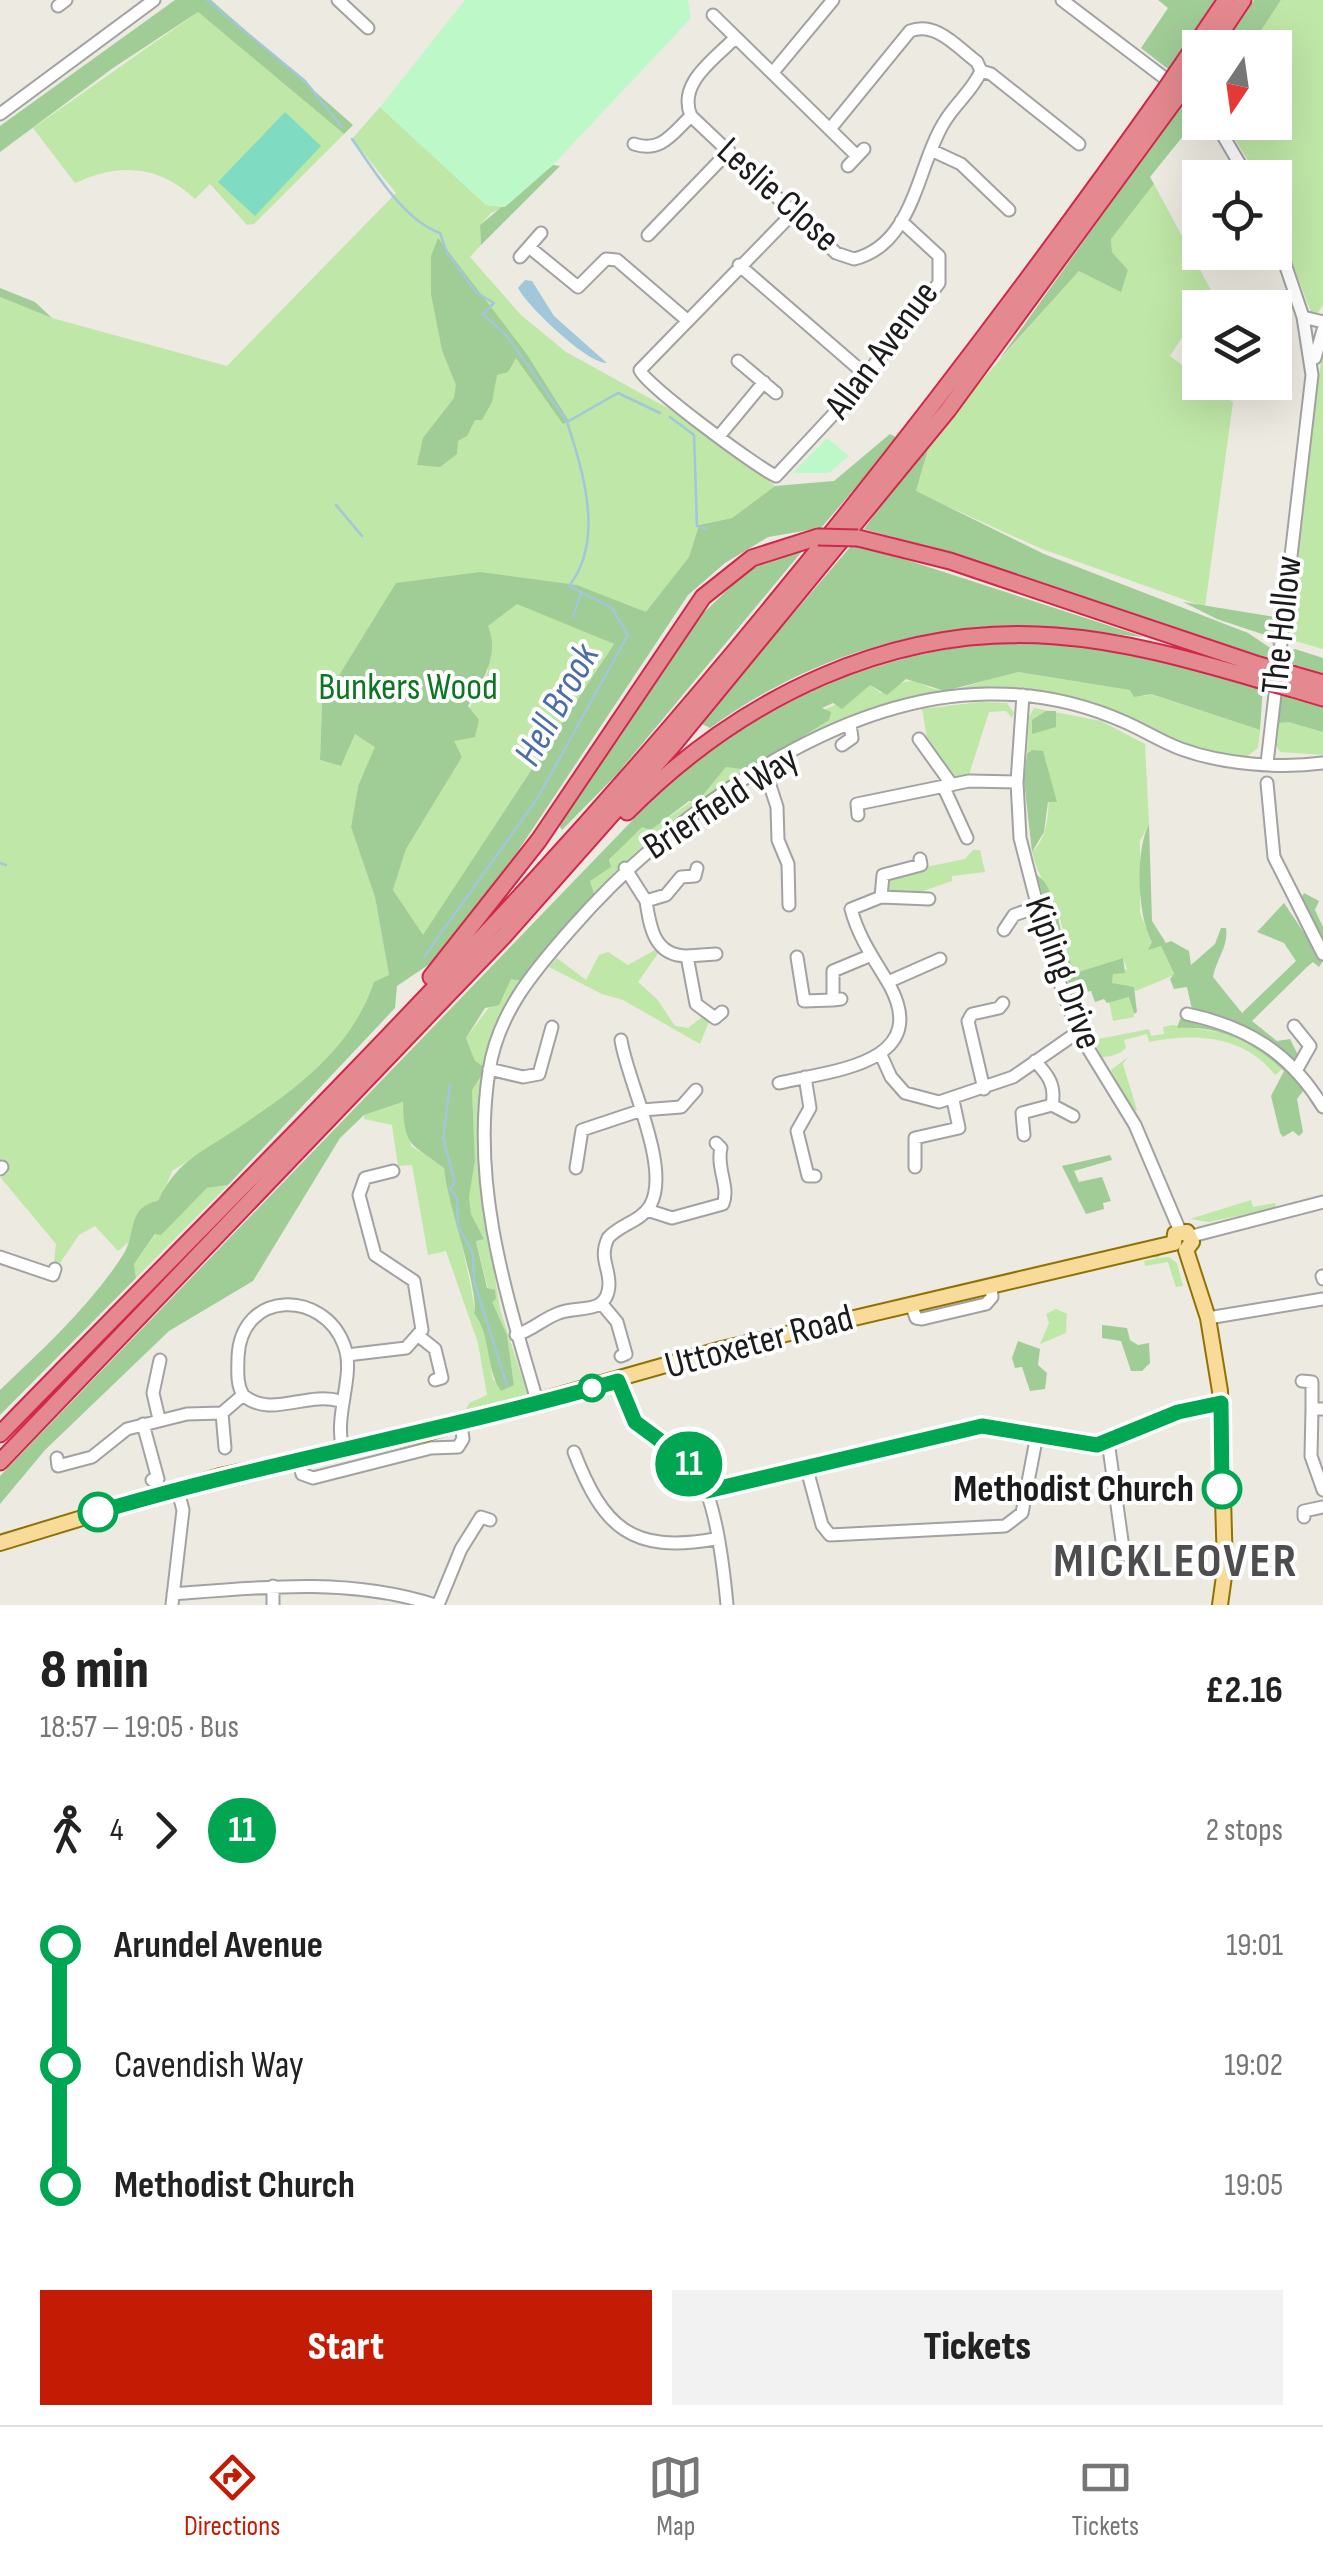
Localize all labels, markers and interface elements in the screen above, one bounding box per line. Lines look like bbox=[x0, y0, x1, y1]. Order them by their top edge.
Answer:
north arrow bbox=[1182, 30, 1292, 140]
map controls bbox=[1182, 30, 1292, 400]
street label: Leslie Close bbox=[708, 128, 848, 262]
button: locate bbox=[1182, 160, 1292, 270]
street label: Allan Avenue bbox=[815, 272, 948, 429]
button: layers bbox=[1182, 290, 1292, 400]
street label: The Hollow bbox=[1252, 554, 1312, 696]
water label: Hell Brook bbox=[504, 635, 610, 774]
park label: Bunkers Wood bbox=[318, 665, 498, 710]
street label: Brierfield Way bbox=[635, 736, 807, 870]
street label: Kipling Drive bbox=[1015, 891, 1111, 1055]
street label: Uttoxeter Road bbox=[660, 1295, 858, 1389]
unlabelled marker bbox=[579, 1375, 605, 1401]
line badge: 11 bbox=[644, 1432, 734, 1496]
text: 11 bbox=[675, 1443, 703, 1486]
place label: Methodist Church bbox=[953, 1467, 1194, 1512]
marker: Methodist Church bbox=[1203, 1470, 1241, 1508]
unlabelled marker bbox=[79, 1493, 117, 1531]
district label: MICKLEOVER bbox=[1053, 1533, 1299, 1590]
text: 8 min bbox=[40, 1637, 149, 1704]
text: £2.16 bbox=[1205, 1668, 1283, 1713]
text: 18:57 – 19:05 · Bus bbox=[40, 1708, 239, 1747]
icon: walk bbox=[40, 1803, 95, 1858]
icon: forward bbox=[138, 1803, 193, 1858]
text: 11 bbox=[228, 1809, 256, 1852]
text: 4 bbox=[110, 1811, 123, 1850]
text: 2 stops bbox=[1206, 1811, 1283, 1850]
text: Arundel Avenue bbox=[114, 1923, 323, 1968]
text: 19:01 bbox=[1226, 1926, 1283, 1965]
text: Cavendish Way bbox=[114, 2043, 304, 2088]
text: 19:02 bbox=[1224, 2046, 1283, 2085]
text: Methodist Church bbox=[114, 2163, 355, 2208]
text: 19:05 bbox=[1225, 2166, 1283, 2205]
button: Start bbox=[40, 2290, 652, 2405]
button: Tickets bbox=[672, 2290, 1283, 2405]
tab: Directions bbox=[184, 2450, 280, 2543]
tab: Map bbox=[648, 2450, 703, 2543]
tab: Tickets bbox=[1071, 2450, 1139, 2543]

